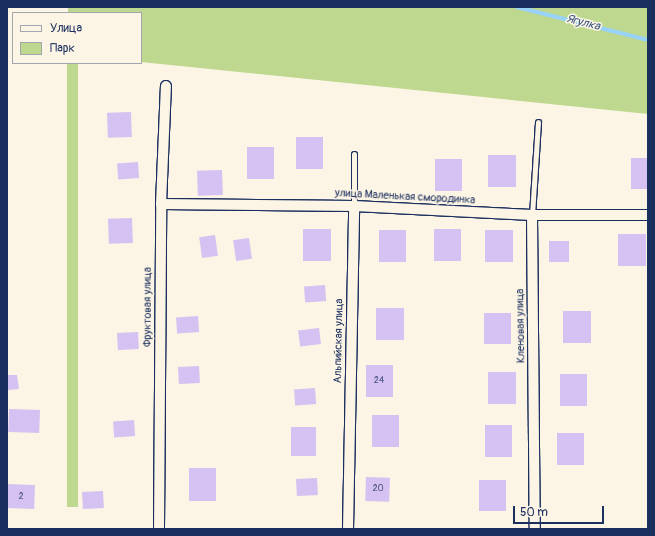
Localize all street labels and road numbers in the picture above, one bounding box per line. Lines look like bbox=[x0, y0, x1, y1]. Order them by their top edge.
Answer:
street label: улица Маленькая смородинка bbox=[334, 187, 476, 207]
street label: Фруктовая улица bbox=[141, 267, 155, 347]
street label: Кленовая улица bbox=[514, 289, 528, 363]
street label: Альпийская улица bbox=[332, 298, 346, 384]

